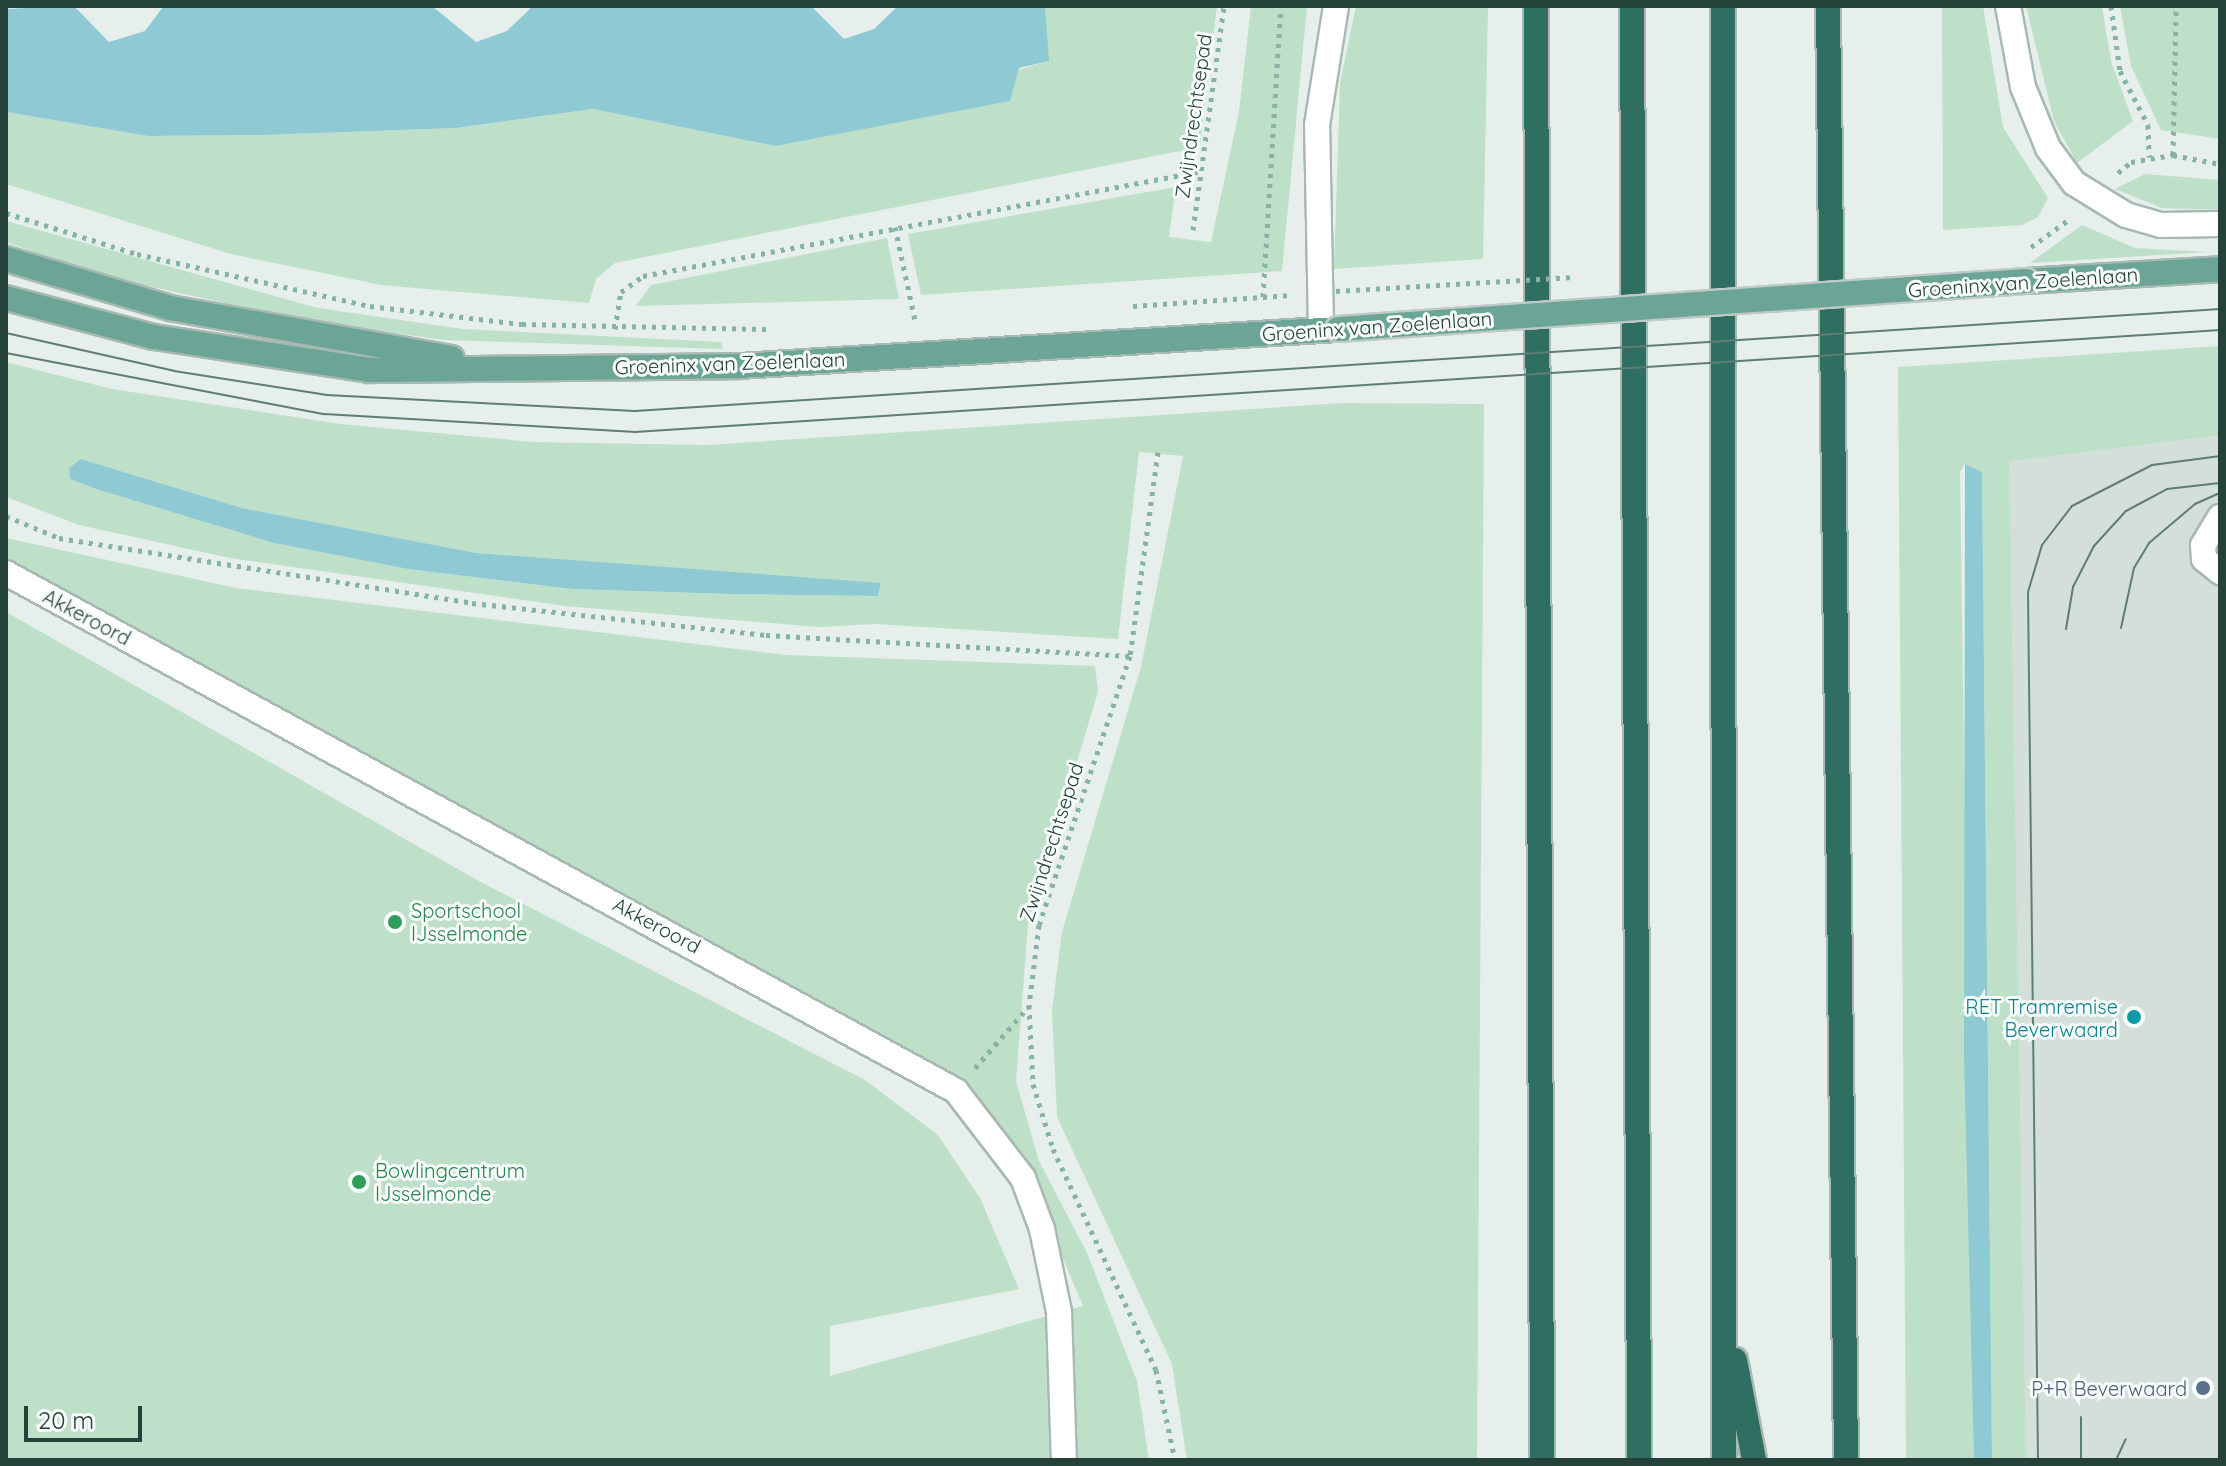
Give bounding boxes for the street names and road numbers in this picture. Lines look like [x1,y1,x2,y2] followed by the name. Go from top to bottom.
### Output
[1170,32,1216,200] street label: Zwijndrechtsepad
[1907,262,2139,302] street label: Groeninx van Zoelenlaan
[1261,306,1493,346] street label: Groeninx van Zoelenlaan
[614,347,846,379] street label: Groeninx van Zoelenlaan
[39,584,135,650] street label: Akkeroord
[1014,759,1088,925] street label: Zwijndrechtsepad
[609,892,705,958] street label: Akkeroord

